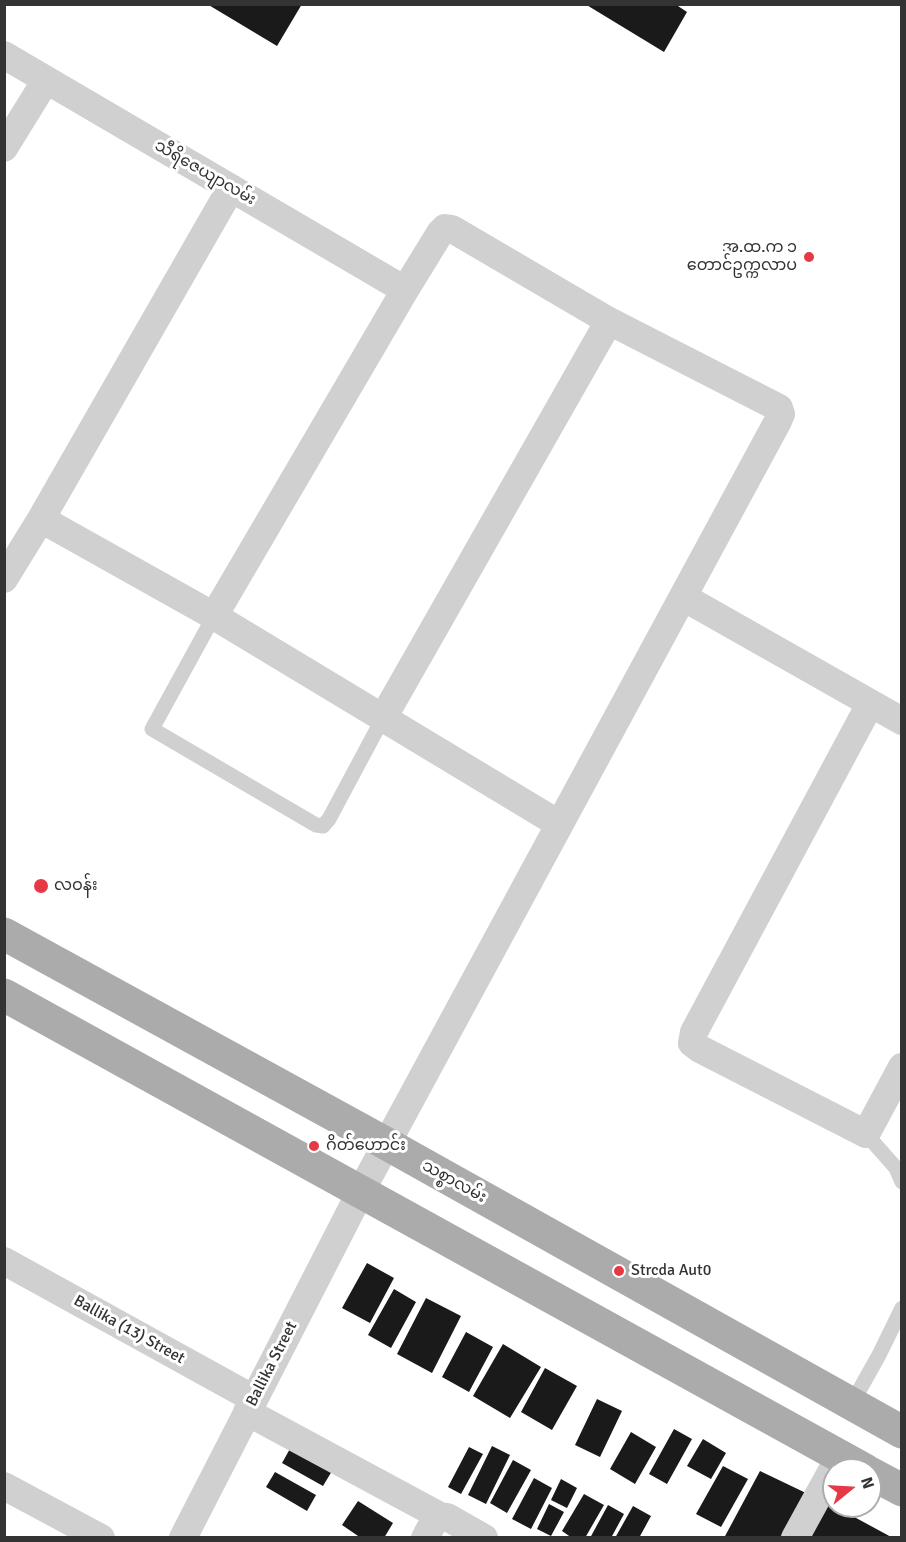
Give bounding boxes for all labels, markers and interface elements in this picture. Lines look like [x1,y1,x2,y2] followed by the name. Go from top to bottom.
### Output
[151,136,259,210] street label: သီရိဇေယျာလမ်း
[687,238,797,276] place label: အ.ထ.က ၁ တောင်ဥက္ကလာပ
[802,250,816,264] marker: အ.ထ.က ၁ တောင်ဥက္ကလာပ
[54,876,97,896] place label: လဝန်း
[32,877,50,895] marker: လဝန်း
[326,1136,406,1156] place label: ဂိတ်ဟောင်း
[307,1139,321,1153] marker: ဂိတ်ဟောင်း
[419,1157,489,1207] street label: သစ္စာလမ်း
[631,1261,711,1281] place label: Strcda Aut0
[612,1264,626,1278] marker: Strcda Aut0
[70,1292,188,1368] street label: Ballika (13) Street
[242,1318,302,1410] street label: Ballika Street
[822,1458,882,1518] north arrow
[856,1475,878,1491] text: N

